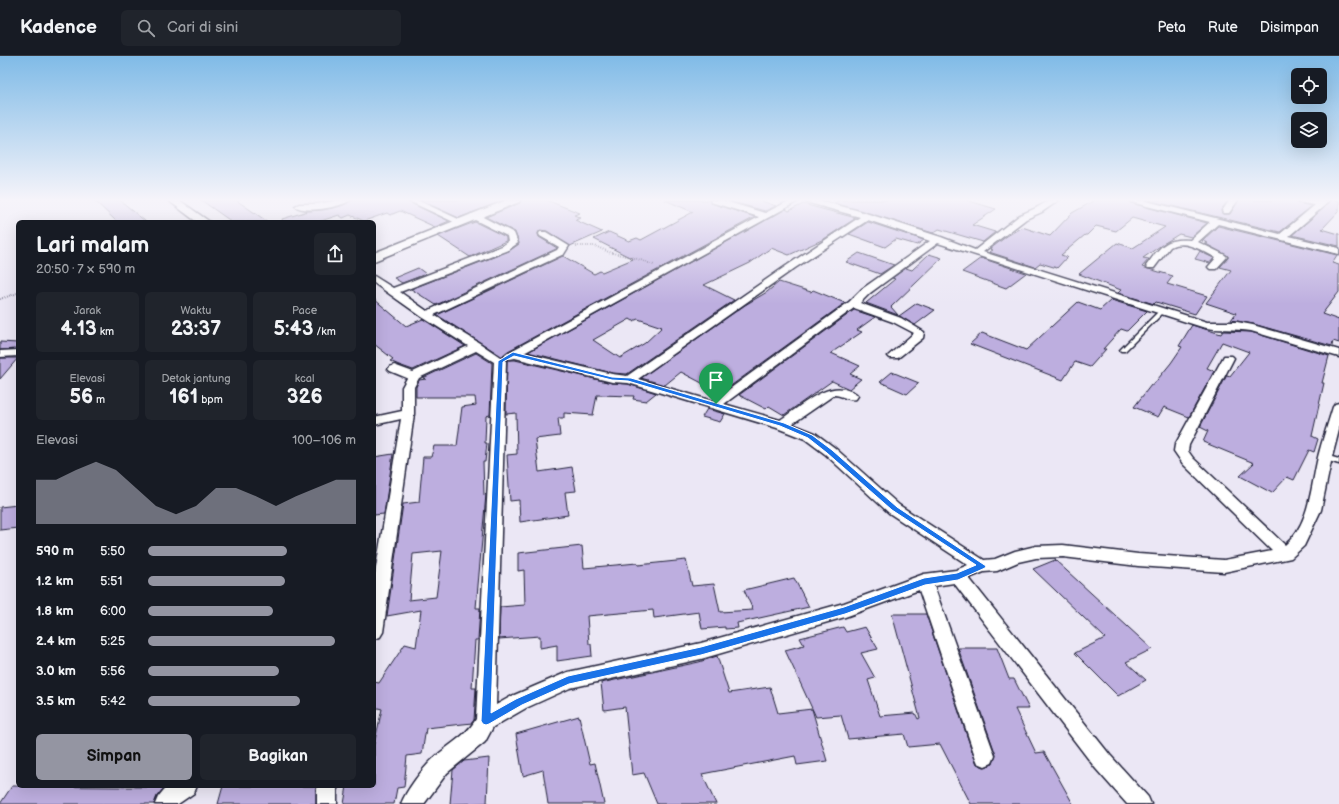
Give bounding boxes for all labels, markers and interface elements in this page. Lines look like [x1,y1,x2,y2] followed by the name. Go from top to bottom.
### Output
[121,10,401,46] search box
[20,16,97,39] text: Kadence
[135,17,157,39] icon: search
[167,18,238,37] text: Cari di sini
[1157,19,1186,36] text: Peta
[1208,19,1238,36] text: Rute
[1260,19,1319,36] text: Disimpan
[1291,68,1327,148] map controls
[1291,68,1327,104] button: locate
[1291,112,1327,148] button: layers
[36,232,149,259] text: Lari malam
[314,233,356,275] button: share
[36,261,135,277] text: 20:50 · 7 × 590 m
[74,304,101,317] text: Jarak
[181,304,211,317] text: Waktu
[292,304,317,317] text: Pace
[60,317,97,341] text: 4.13
[171,317,221,341] text: 23:37
[274,317,313,341] text: 5:43
[97,325,114,338] text: km
[313,325,336,338] text: /km
[699,363,733,404] pin
[705,369,727,391] icon: arrive
[70,372,105,385] text: Elevasi
[161,372,231,385] text: Detak jantung
[295,372,315,385] text: kcal
[69,385,93,409] text: 56
[169,385,198,409] text: 161
[287,385,323,409] text: 326
[93,393,105,406] text: m
[198,393,223,406] text: bpm
[36,432,78,448] text: Elevasi
[292,432,356,448] text: 100–106 m
[36,543,74,559] text: 590 m
[100,543,125,559] text: 5:50
[36,573,74,589] text: 1.2 km
[100,573,123,589] text: 5:51
[36,603,74,619] text: 1.8 km
[100,603,126,619] text: 6:00
[36,633,76,649] text: 2.4 km
[100,633,125,649] text: 5:25
[36,663,76,679] text: 3.0 km
[100,663,125,679] text: 5:56
[36,693,75,709] text: 3.5 km
[100,693,126,709] text: 5:42
[36,734,192,780] button: Simpan
[200,734,356,780] button: Bagikan

